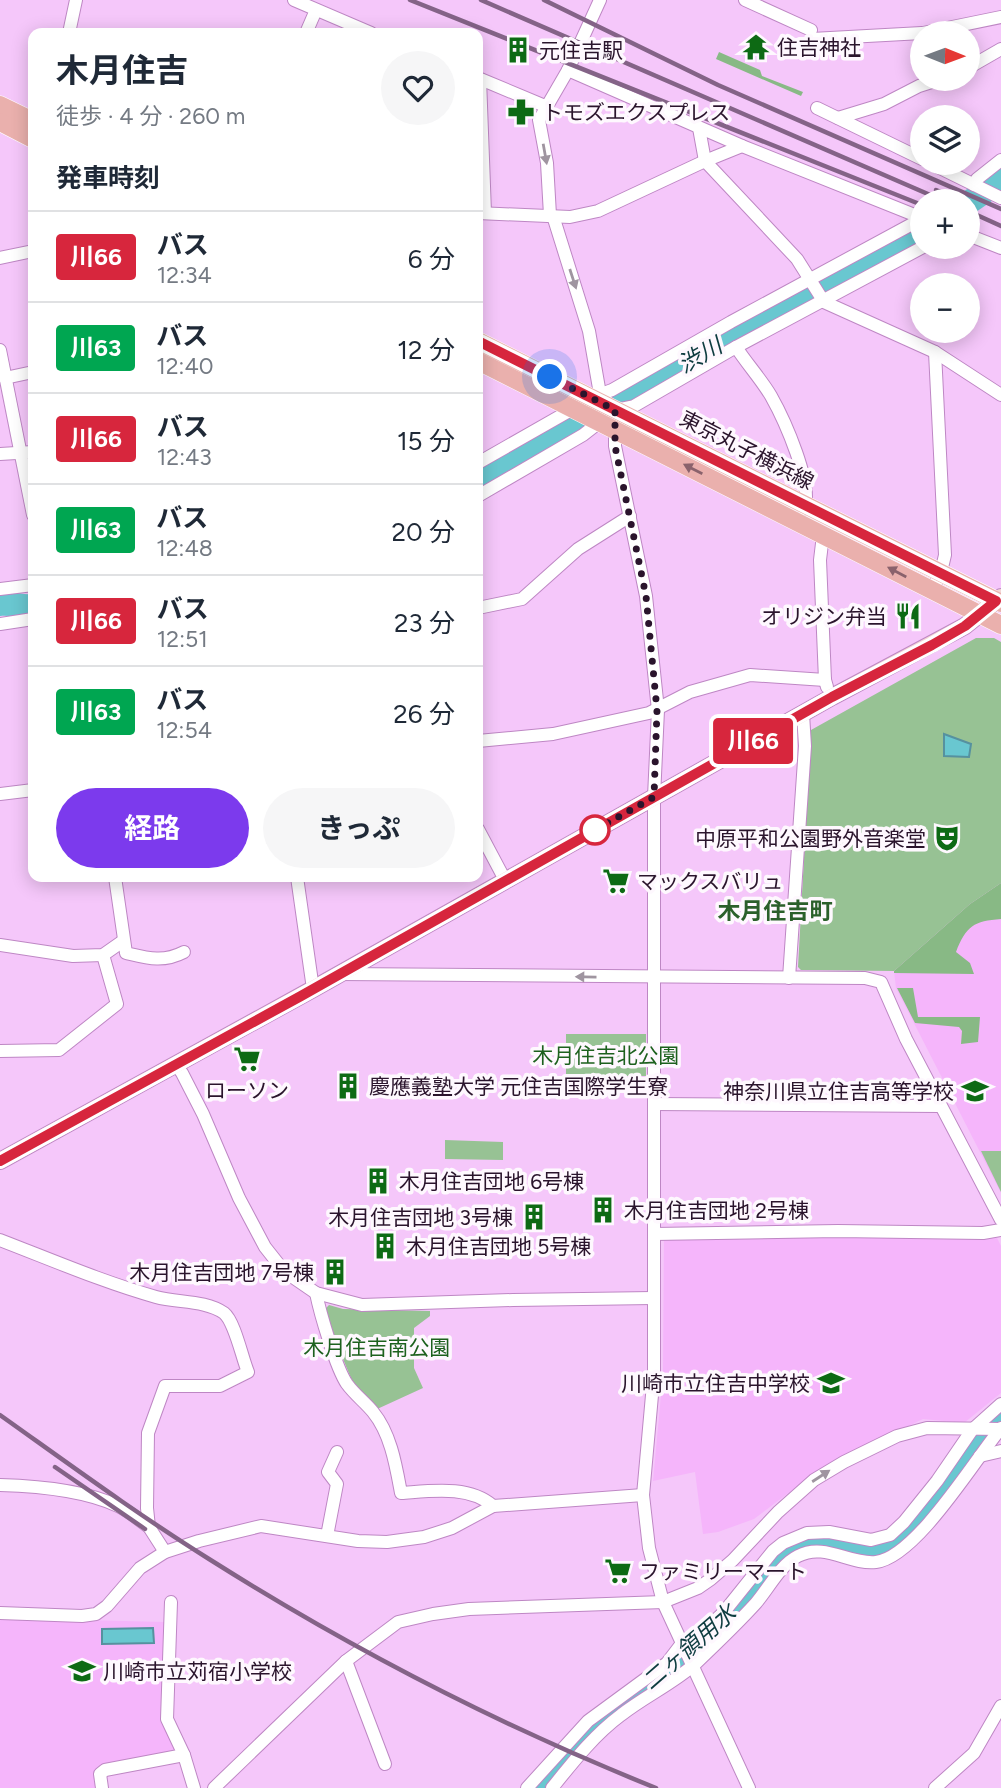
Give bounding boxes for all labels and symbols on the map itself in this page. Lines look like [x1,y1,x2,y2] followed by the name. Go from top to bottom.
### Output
[910,21,980,91] north arrow
[741,32,771,62] temple icon: 住吉神社
[503,35,533,65] building icon: 元住吉駅
[777,35,861,60] place label: 住吉神社
[539,38,623,63] place label: 元住吉駅
[506,97,536,127] pharmacy icon: トモズエクスプレス
[542,100,730,125] place label: トモズエクスプレス
[540,143,551,165] one-way arrow
[568,269,578,290] one-way arrow
[673,330,730,379] water label: 渋川
[532,359,567,394] your location
[676,405,818,495] street label: 東京丸子横浜線
[683,464,703,475] one-way arrow
[886,566,906,578] one-way arrow
[893,601,923,631] restaurant icon: オリジン弁当
[761,604,887,629] place label: オリジン弁当
[713,718,793,764] line badge: 川66
[580,815,610,845] unlabelled marker
[932,823,962,853] theatre icon: 中原平和公園野外音楽堂
[695,826,926,851] place label: 中原平和公園野外音楽堂
[601,866,631,896] supermarket icon: マックスバリュ
[637,869,783,894] place label: マックスバリュ
[718,897,833,925] district label: 木月住吉町
[575,971,597,983] one-way arrow
[533,1043,680,1068] park label: 木月住吉北公園
[232,1044,262,1074] supermarket icon: ローソン
[333,1071,363,1101] building icon: 慶應義塾大学 元住吉国際学生寮
[369,1074,668,1099] place label: 慶應義塾大学 元住吉国際学生寮
[960,1076,990,1106] school or university icon: 神奈川県立住吉高等学校
[205,1078,289,1103] place label: ローソン
[723,1079,954,1104] place label: 神奈川県立住吉高等学校
[363,1166,393,1196] building icon: 木月住吉団地 6号棟
[399,1169,584,1194] place label: 木月住吉団地 6号棟
[588,1195,618,1225] building icon: 木月住吉団地 2号棟
[624,1198,809,1223] place label: 木月住吉団地 2号棟
[519,1202,549,1232] building icon: 木月住吉団地 3号棟
[328,1205,513,1230] place label: 木月住吉団地 3号棟
[370,1231,400,1261] building icon: 木月住吉団地 5号棟
[406,1234,591,1259] place label: 木月住吉団地 5号棟
[320,1257,350,1287] building icon: 木月住吉団地 7号棟
[130,1260,314,1285] place label: 木月住吉団地 7号棟
[304,1335,451,1360] park label: 木月住吉南公園
[816,1368,846,1398] school or university icon: 川崎市立住吉中学校
[621,1371,810,1396] place label: 川崎市立住吉中学校
[811,1470,830,1483] one-way arrow
[603,1556,633,1586] supermarket icon: ファミリーマート
[639,1559,807,1584] place label: ファミリーマート
[636,1597,744,1695] water label: 二ヶ領用水
[67,1656,97,1686] school or university icon: 川崎市立苅宿小学校
[103,1659,292,1684] place label: 川崎市立苅宿小学校

